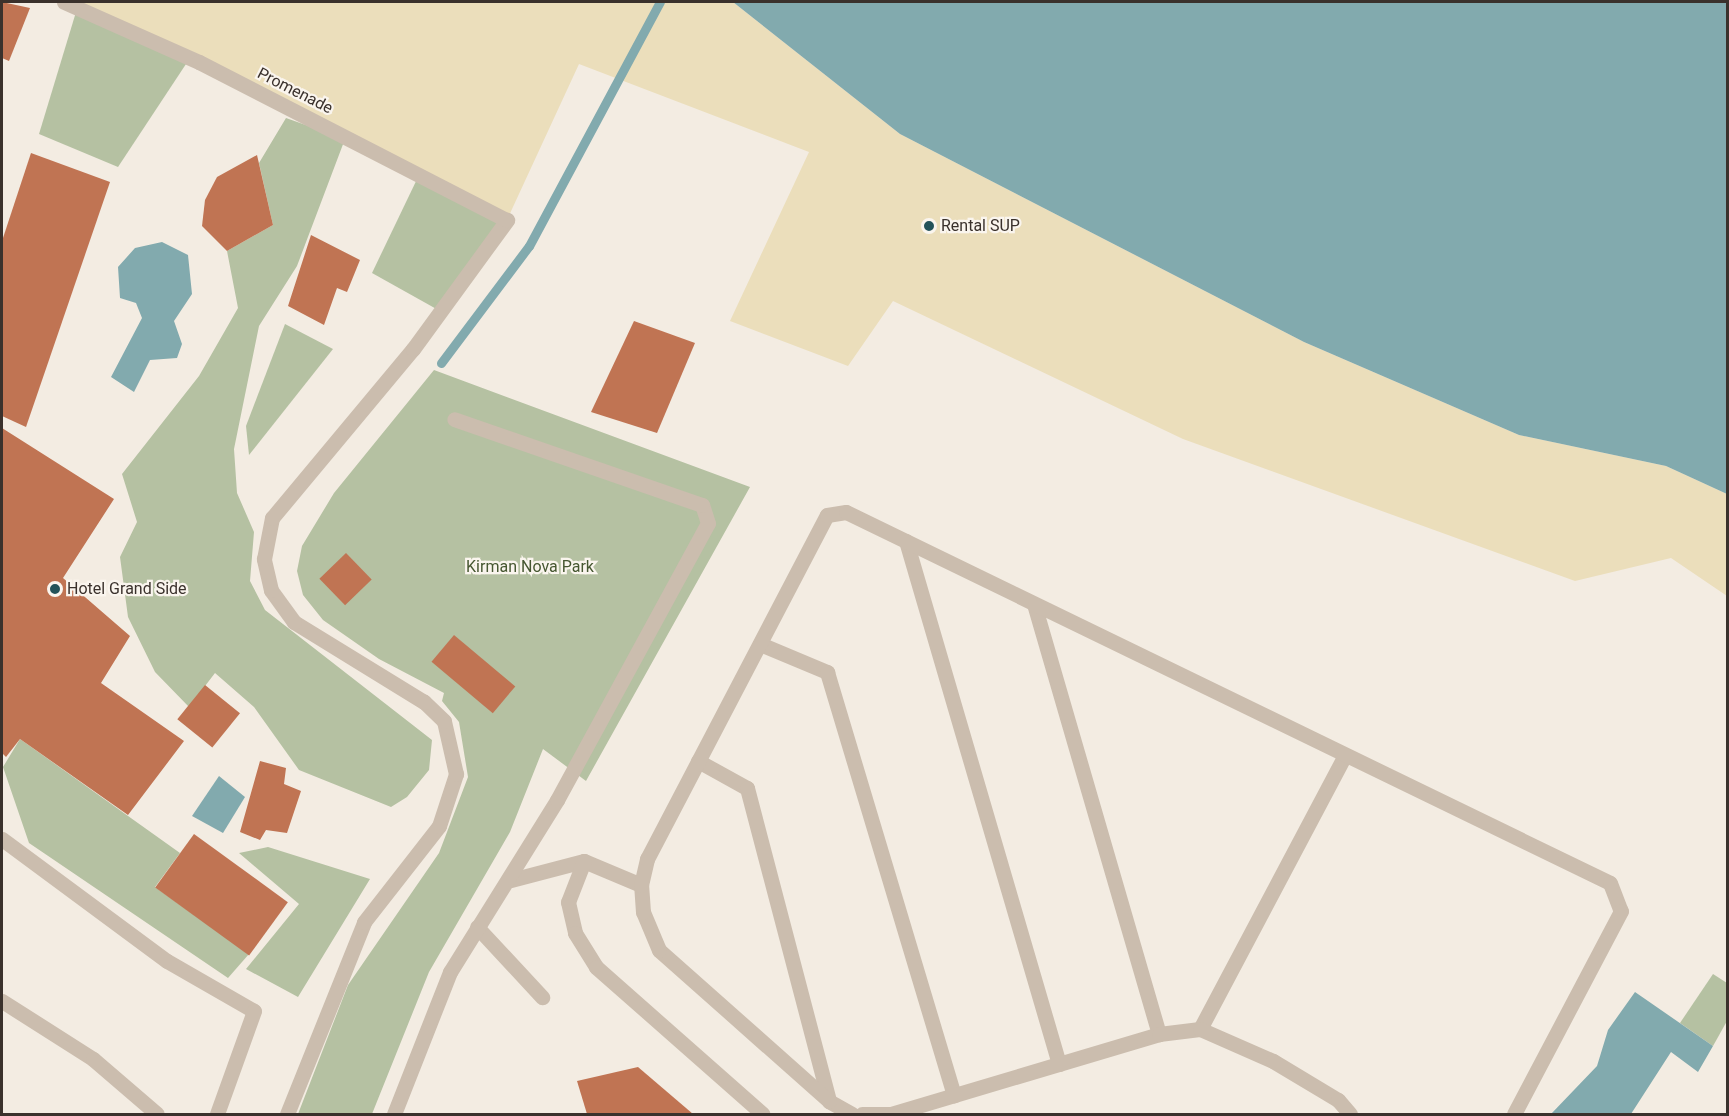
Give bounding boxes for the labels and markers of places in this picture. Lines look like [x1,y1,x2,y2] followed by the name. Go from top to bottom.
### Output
[941,216,1020,236] place label: Rental SUP
[922,219,936,233] marker: Rental SUP
[67,579,187,599] place label: Hotel Grand Side
[48,582,62,596] marker: Hotel Grand Side

